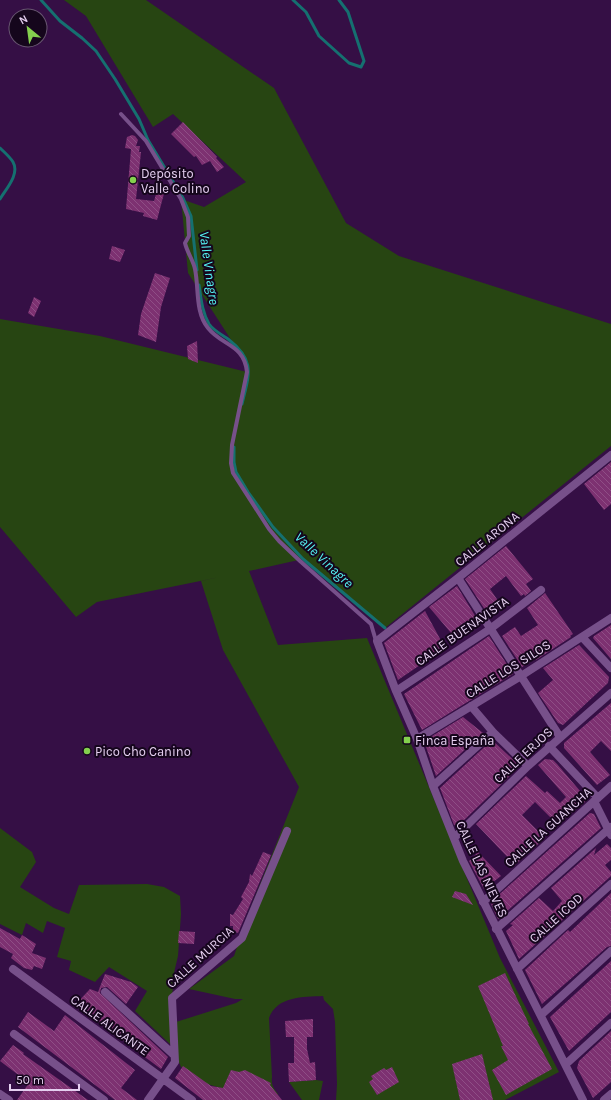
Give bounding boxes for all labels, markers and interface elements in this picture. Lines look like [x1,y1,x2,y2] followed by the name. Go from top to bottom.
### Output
[8,8,48,48] north arrow
[17,12,30,27] text: N
[141,166,210,196] place label: Depósito Valle Colino
[128,175,138,185] marker: Depósito Valle Colino
[195,230,223,306] water label: Valle Vinagre
[452,508,523,569] street label: CALLE ARONA
[291,528,357,592] water label: Valle Vinagre
[413,593,512,669] street label: CALLE BUENAVISTA
[463,637,553,701] street label: CALLE LOS SILOS
[491,724,555,786] street label: CALLE ERJOS
[415,733,494,748] place label: Finca España
[402,735,412,745] marker: Finca España
[95,744,191,759] place label: Pico Cho Canino
[82,746,92,756] marker: Pico Cho Canino
[501,784,595,870] street label: CALLE LA GUANCHA
[453,818,511,920] street label: CALLE LAS NIEVES
[526,890,586,946] street label: CALLE ICOD
[164,923,237,991] street label: CALLE MURCIA
[68,992,152,1058] street label: CALLE ALICANTE
[10,1066,79,1092] scale bar
[16,1073,44,1087] text: 50 m

